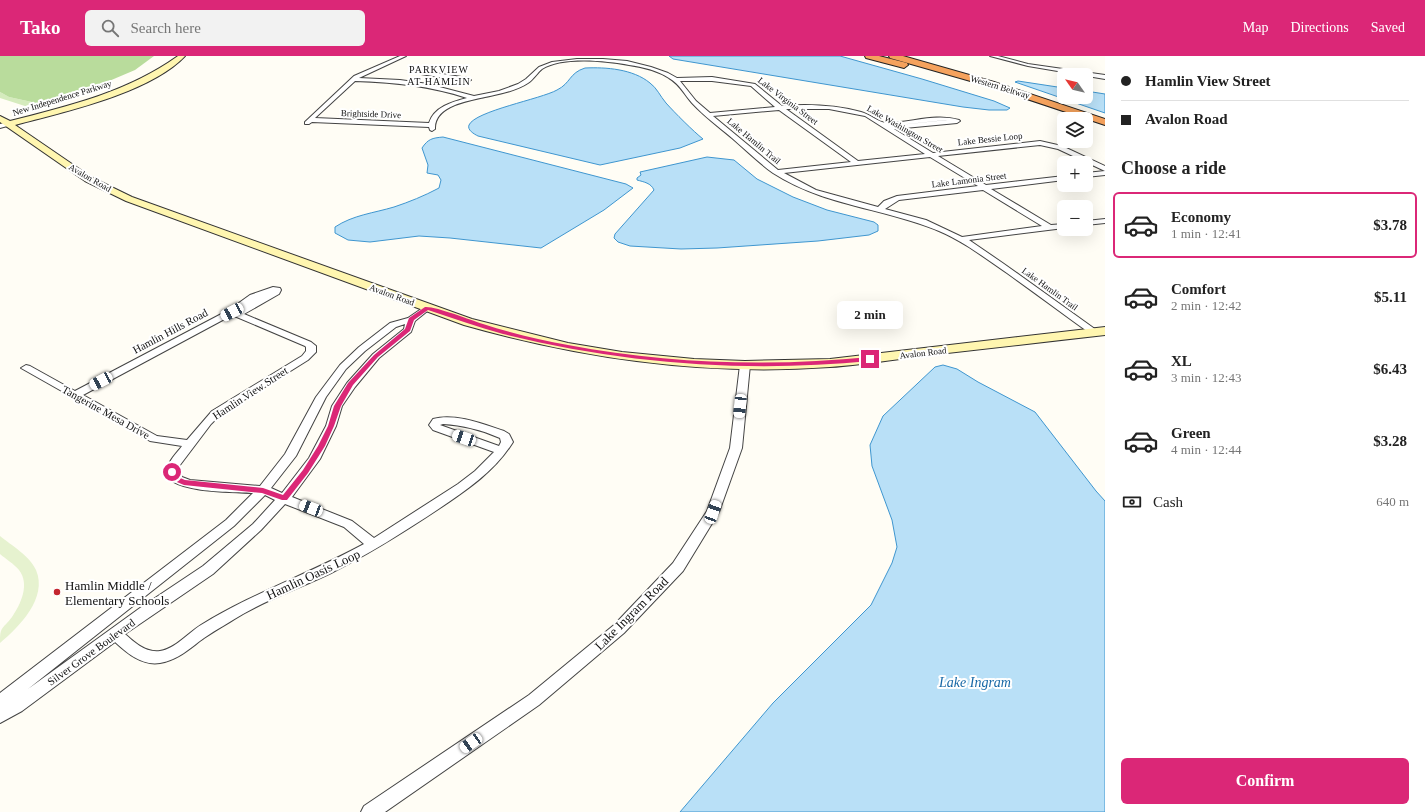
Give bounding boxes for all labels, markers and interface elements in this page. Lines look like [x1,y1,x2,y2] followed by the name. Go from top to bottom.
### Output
[85,10,365,46] search box
[20,17,61,38] text: Tako
[99,17,121,39] icon: search
[131,20,201,36] text: Search here
[1243,20,1268,35] text: Map
[1290,20,1349,35] text: Directions
[1371,20,1405,35] text: Saved
[407,64,471,87] district label: PARKVIEW AT HAMLIN
[1057,68,1093,104] north arrow
[1057,68,1093,236] map controls
[969,73,1031,101] street label: Western Beltway
[1145,73,1271,89] text: Hamlin View Street
[756,75,820,127] street label: Lake Virginia Street
[11,78,113,118] street label: New Independence Parkway
[865,103,945,155] street label: Lake Washington Street
[341,108,401,120] street label: Brightside Drive
[1145,111,1228,127] text: Avalon Road
[1057,112,1093,148] button: layers
[725,116,783,167] street label: Lake Hamlin Trail
[957,131,1023,147] street label: Lake Bessie Loop
[1057,156,1093,192] button: +
[1121,158,1226,178] text: Choose a ride
[67,162,113,194] street label: Avalon Road
[931,170,1008,190] street label: Lake Lamonia Street
[1057,200,1093,236] button: −
[1123,207,1159,243] icon: car
[1171,209,1231,225] text: Economy
[1373,217,1407,233] text: $3.78
[1171,226,1241,241] text: 1 min · 12:41
[1020,265,1080,313] street label: Lake Hamlin Trail
[1123,279,1159,315] icon: car
[1171,281,1226,297] text: Comfort
[368,282,416,308] street label: Avalon Road
[1374,289,1407,305] text: $5.11
[1171,298,1241,313] text: 2 min · 12:42
[219,301,245,323] car
[837,301,903,329] callout: 2 min
[130,306,210,356] street label: Hamlin Hills Road
[854,307,886,322] text: 2 min
[899,345,947,361] street label: Avalon Road
[861,350,879,368] route end
[1123,351,1159,387] icon: car
[1171,353,1192,369] text: XL
[1373,361,1407,377] text: $6.43
[210,364,290,422] street label: Hamlin View Street
[88,370,114,392] car
[1171,370,1241,385] text: 3 min · 12:43
[60,383,152,441] street label: Tangerine Mesa Drive
[733,393,747,419] car
[1123,423,1159,459] icon: car
[1171,425,1211,441] text: Green
[451,428,477,448] car
[1373,433,1407,449] text: $3.28
[1171,442,1241,457] text: 4 min · 12:44
[163,463,181,481] route start
[1121,491,1143,513] icon: cash
[1153,494,1183,510] text: Cash
[1376,494,1409,509] text: 640 m
[298,498,324,518] car
[703,499,723,525] car
[264,546,363,603] street label: Hamlin Oasis Loop
[592,573,671,653] street label: Lake Ingram Road
[65,578,169,608] place label: Hamlin Middle / Elementary Schools
[52,587,62,597] marker: Hamlin Middle / Elementary Schools
[45,616,137,688] street label: Silver Grove Boulevard
[938,675,1011,690] water label: Lake Ingram
[458,731,484,755] car
[1121,758,1409,804] button: Confirm

